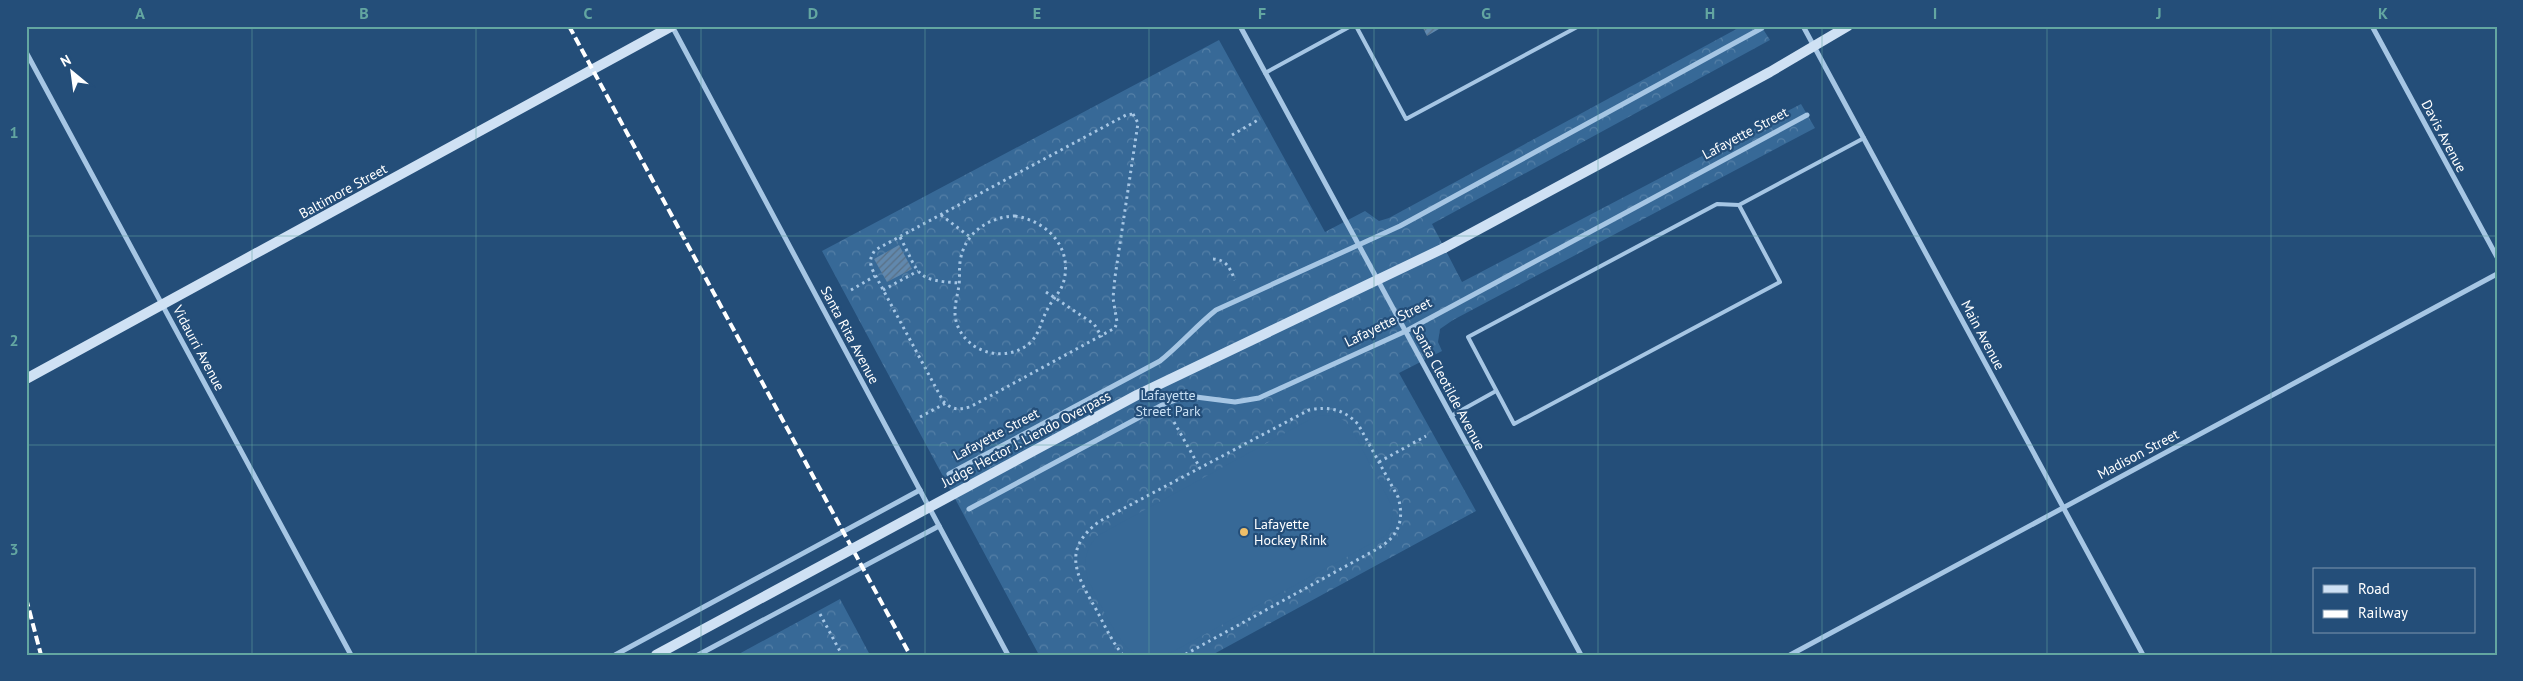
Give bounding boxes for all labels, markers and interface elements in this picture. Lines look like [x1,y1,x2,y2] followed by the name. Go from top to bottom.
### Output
[135,3,145,23] text: A
[359,3,369,23] text: B
[584,3,593,23] text: C
[808,3,818,23] text: D
[1033,3,1041,23] text: E
[1258,3,1266,23] text: F
[1481,3,1491,23] text: G
[1705,3,1715,23] text: H
[1933,3,1937,23] text: I
[2155,3,2162,23] text: J
[2378,3,2388,23] text: K
[48,48,98,98] north arrow
[57,51,74,71] text: N
[2417,97,2471,175] street label: Davis Avenue
[1699,103,1791,163] street label: Lafayette Street
[9,122,19,142] text: 1
[296,159,390,223] street label: Baltimore Street
[817,283,883,387] street label: Santa Rita Avenue
[1341,293,1435,351] street label: Lafayette Street
[1957,297,2009,373] street label: Main Avenue
[169,301,229,394] street label: Vidaurri Avenue
[1409,323,1489,453] street label: Santa Cleotilde Avenue
[9,330,19,350] text: 2
[1135,386,1201,420] park label: Lafayette Street Park
[937,387,1114,492] street label: Judge Hector J. Liendo Overpass
[950,404,1042,464] street label: Lafayette Street
[2094,425,2182,483] street label: Madison Street
[1254,515,1327,549] place label: Lafayette Hockey Rink
[1238,526,1250,538] marker: Lafayette Hockey Rink
[9,539,19,559] text: 3
[2313,568,2476,634] legend
[2358,579,2390,598] text: Road
[2358,603,2408,622] text: Railway

